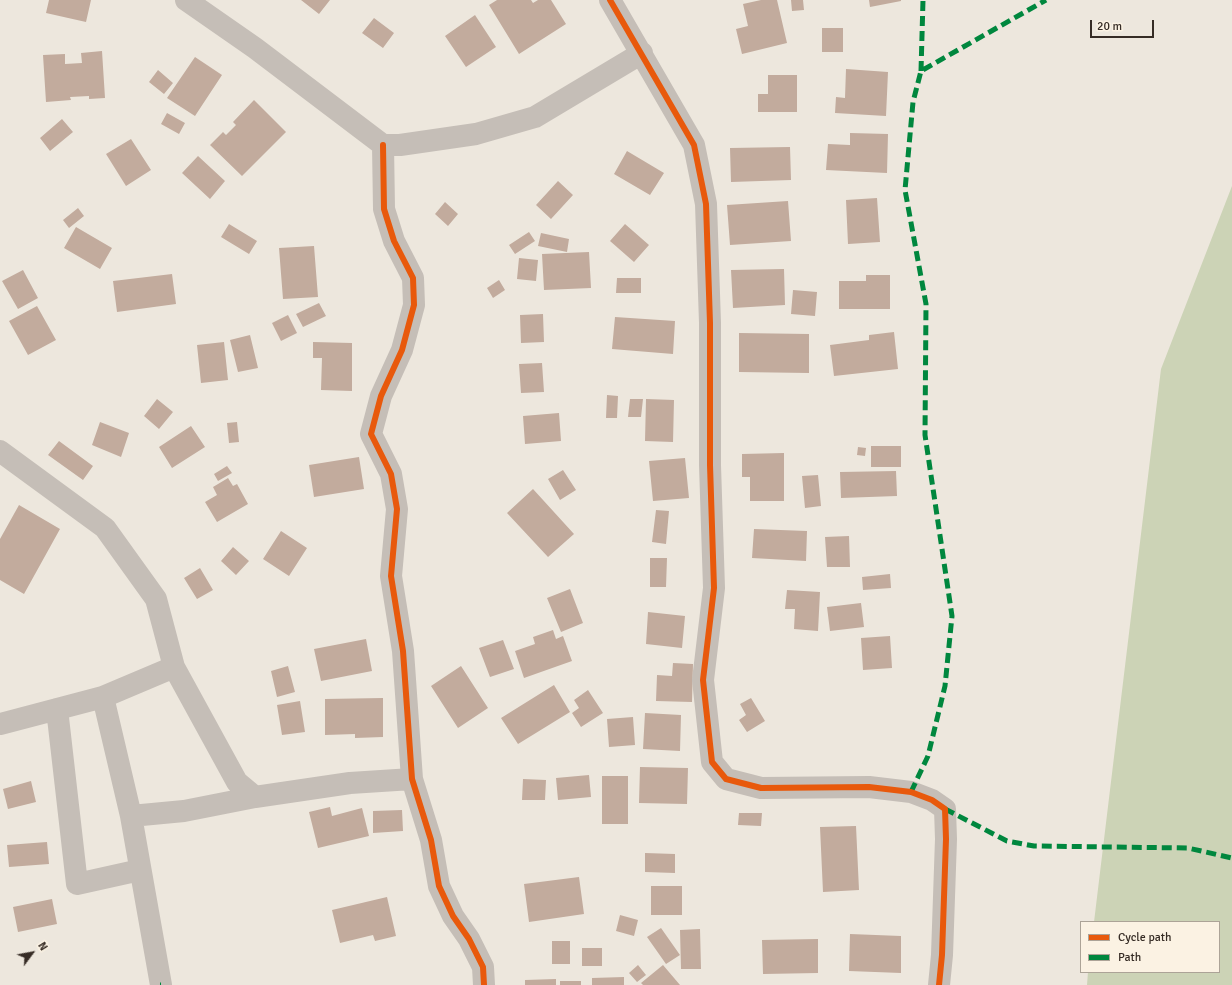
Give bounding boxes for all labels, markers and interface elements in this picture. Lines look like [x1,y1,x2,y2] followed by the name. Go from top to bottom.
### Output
[1092,12,1156,38] scale bar
[1097,19,1122,34] text: 20 m
[1080,921,1220,973] legend
[1118,930,1171,945] text: Cycle path
[12,933,52,973] north arrow
[35,940,50,953] text: N
[1118,950,1141,965] text: Path

